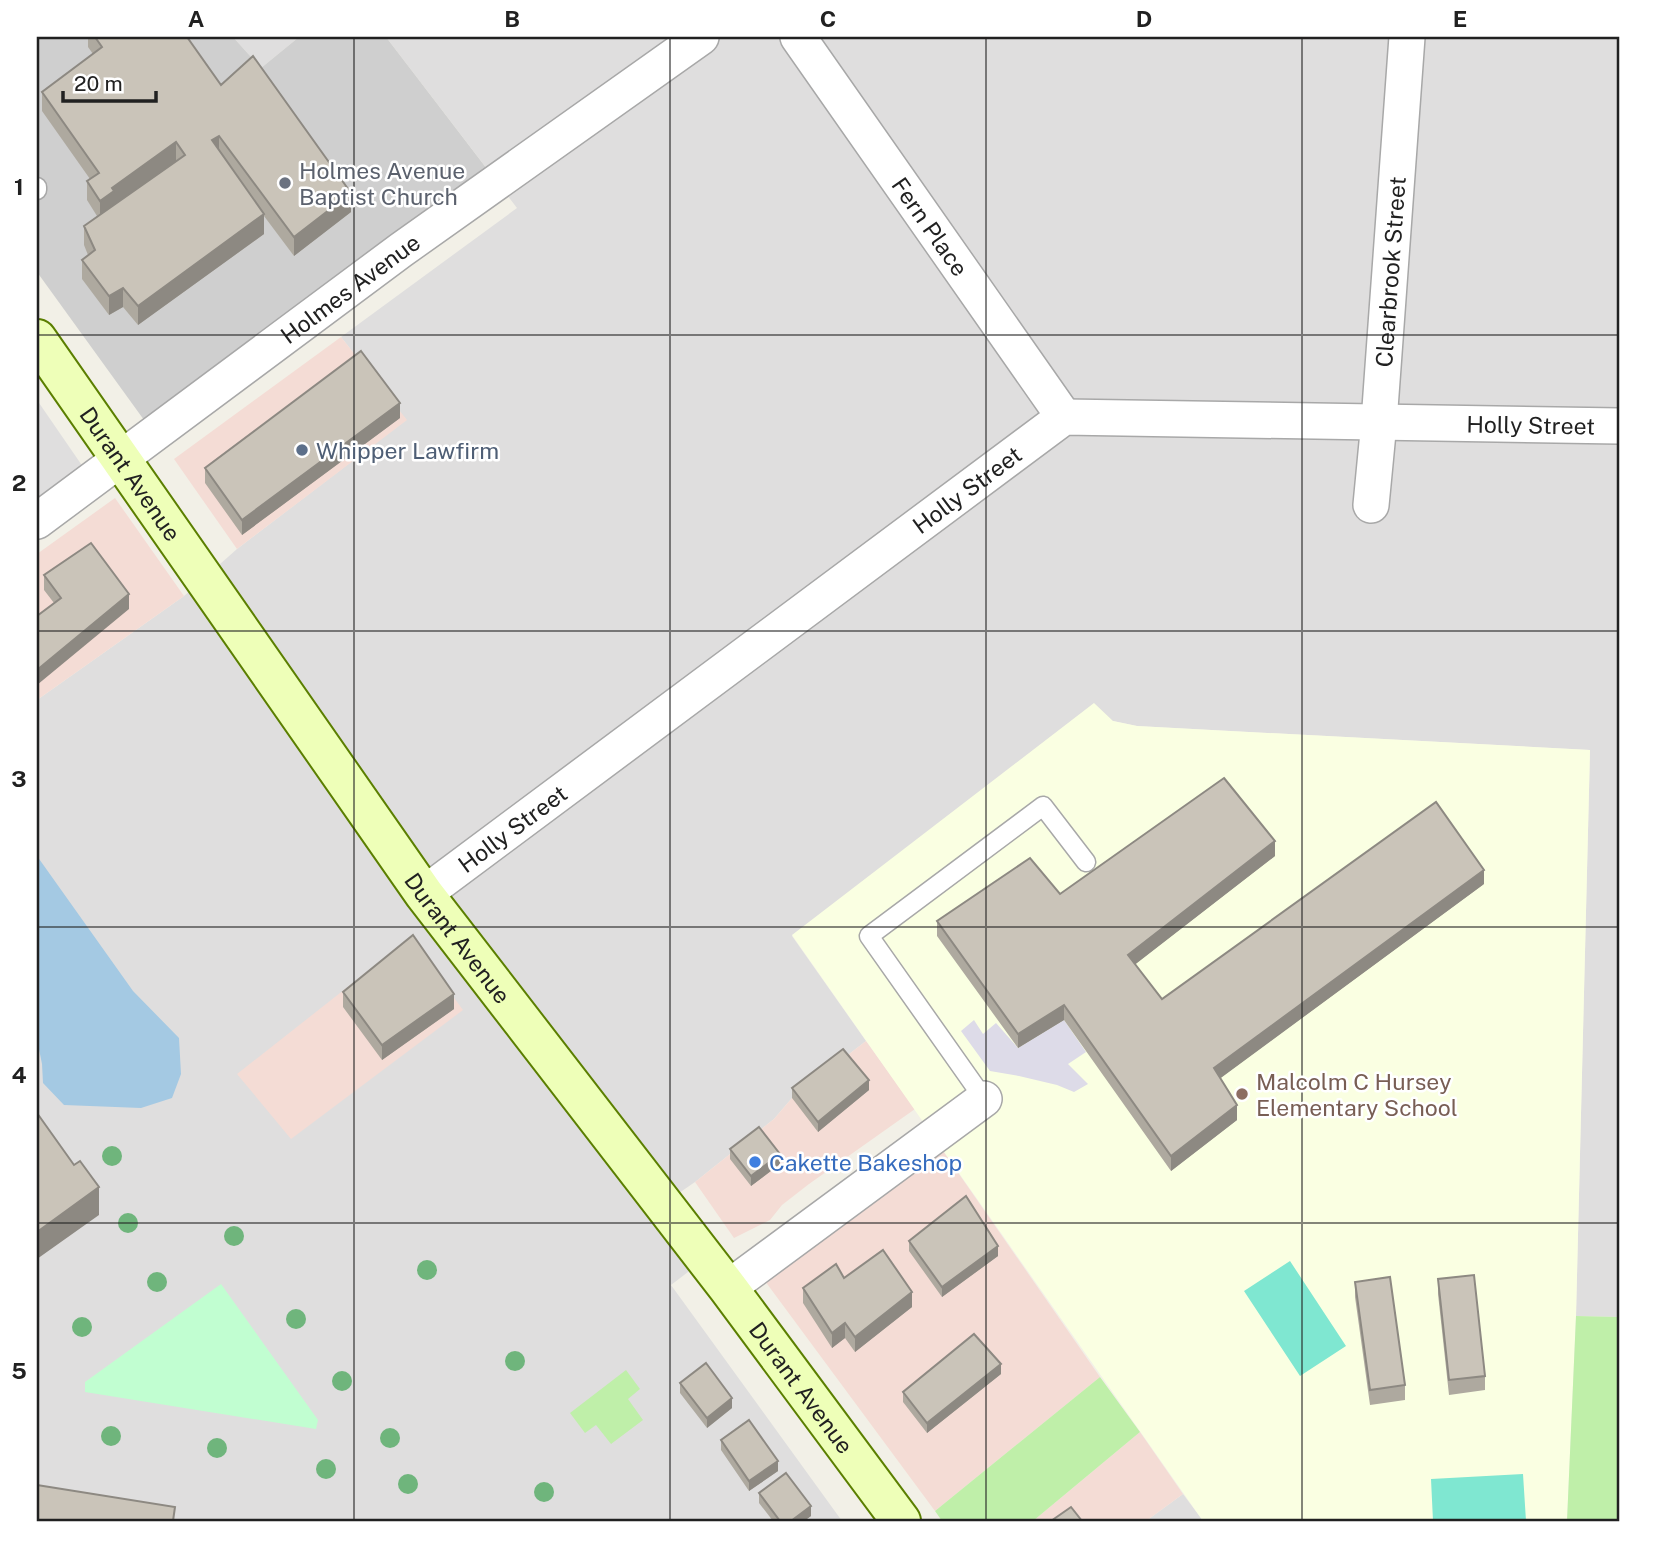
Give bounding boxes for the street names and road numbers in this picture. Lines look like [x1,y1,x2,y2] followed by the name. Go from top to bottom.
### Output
[887,172,974,281] street label: Fern Place
[1370,175,1410,368] street label: Clearbrook Street
[275,228,425,349] street label: Holmes Avenue
[75,401,187,546] street label: Durant Avenue
[1466,410,1595,439] street label: Holly Street
[907,440,1026,539] street label: Holly Street
[453,779,572,878] street label: Holly Street
[400,867,517,1008] street label: Durant Avenue
[744,1316,859,1458] street label: Durant Avenue

